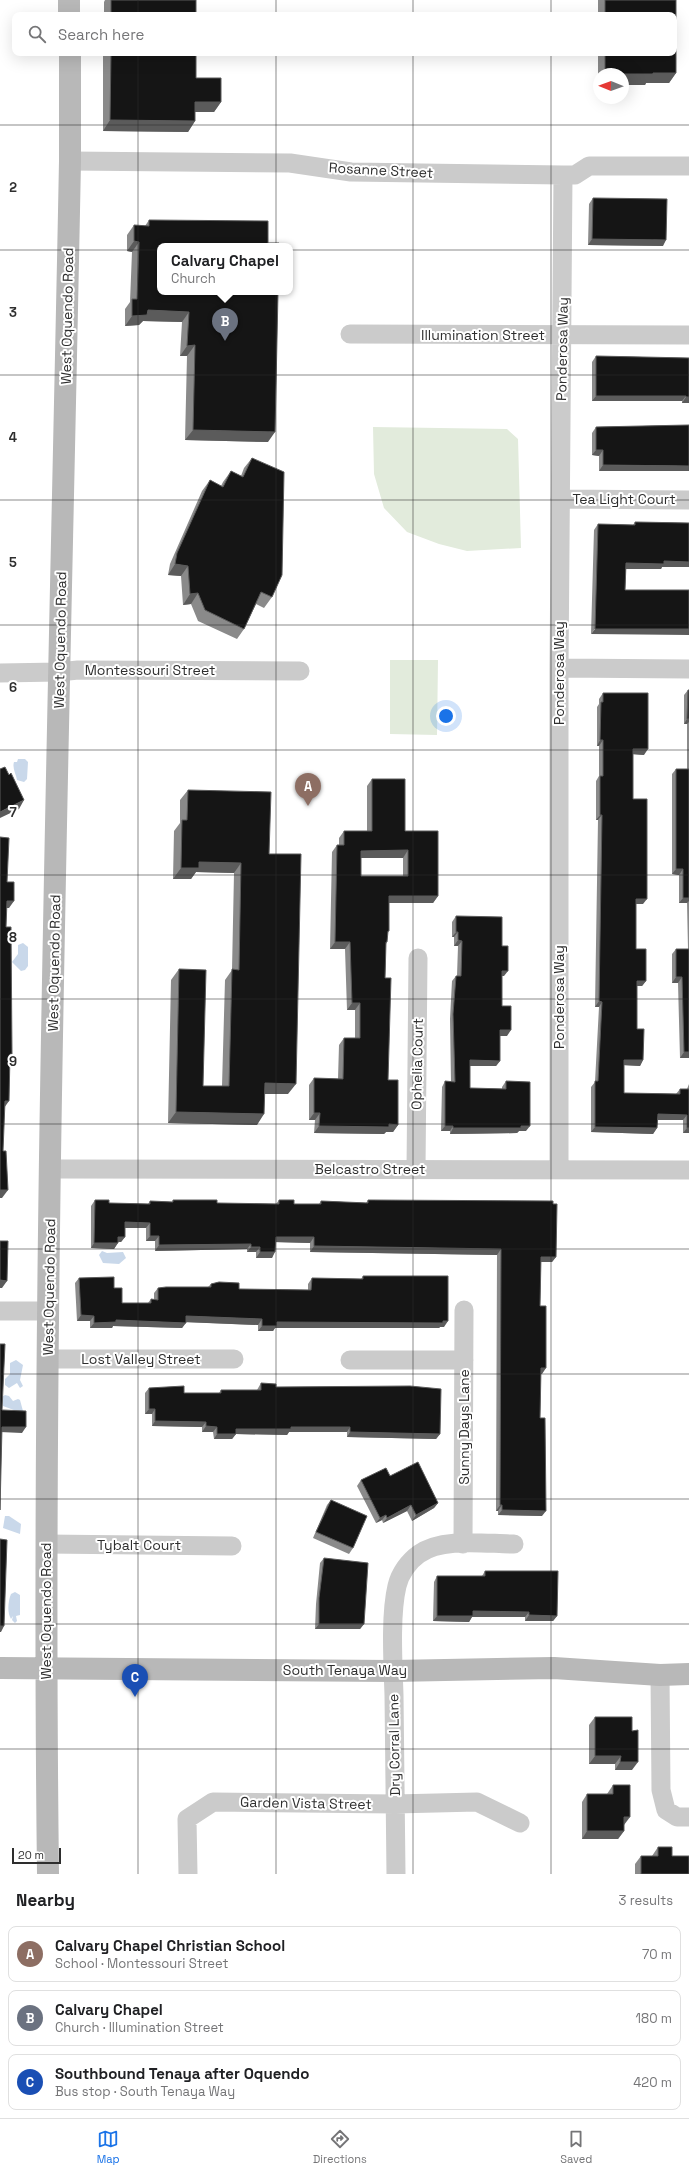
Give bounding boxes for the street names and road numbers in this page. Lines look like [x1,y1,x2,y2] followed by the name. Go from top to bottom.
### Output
[328,158,434,182] street label: Rosanne Street
[57,247,77,385] street label: West Oquendo Road
[552,297,572,401] street label: Ponderosa Way
[421,326,545,344] street label: Illumination Street
[572,490,676,508] street label: Tea Light Court
[50,571,70,709] street label: West Oquendo Road
[550,621,568,725] street label: Ponderosa Way
[85,661,215,679] street label: Montessouri Street
[44,894,64,1032] street label: West Oquendo Road
[550,945,568,1049] street label: Ponderosa Way
[407,1018,427,1110] street label: Ophelia Court
[314,1160,426,1178] street label: Belcastro Street
[39,1218,59,1356] street label: West Oquendo Road
[81,1350,201,1368] street label: Lost Valley Street
[455,1369,473,1485] street label: Sunny Days Lane
[97,1536,181,1554] street label: Tybalt Court
[37,1542,55,1680] street label: West Oquendo Road
[283,1661,407,1679] street label: South Tenaya Way
[384,1694,404,1796] street label: Dry Corral Lane
[240,1793,372,1813] street label: Garden Vista Street

